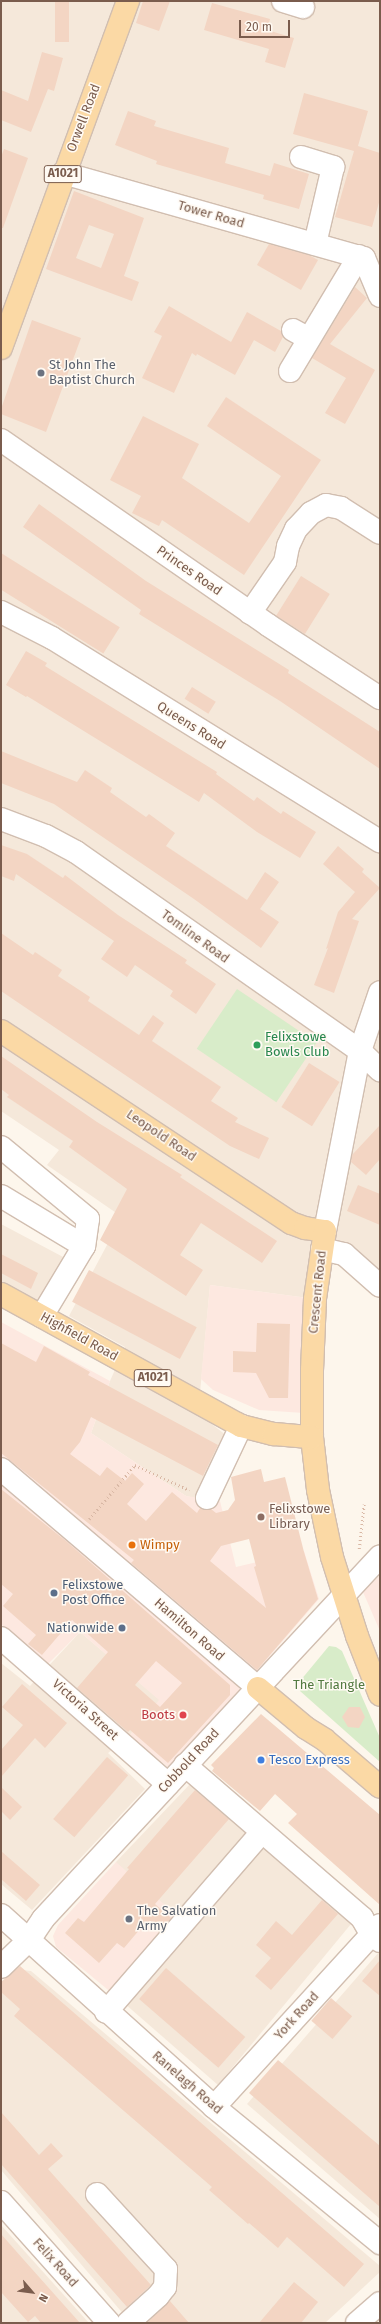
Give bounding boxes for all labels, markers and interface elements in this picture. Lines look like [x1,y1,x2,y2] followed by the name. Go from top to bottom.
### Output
[241,12,292,38] scale bar
[246,20,272,34] text: 20 m
[64,82,104,154] street label: Orwell Road
[43,164,83,184] road number: A1021
[176,198,246,232] street label: Tower Road
[49,358,135,389] place label: St John The Baptist Church
[36,368,46,378] marker: St John The Baptist Church
[153,543,225,599] street label: Princes Road
[154,699,228,753] street label: Queens Road
[158,907,232,967] street label: Tomline Road
[265,1030,329,1061] place label: Felixstowe Bowls Club
[252,1040,262,1050] marker: Felixstowe Bowls Club
[123,1107,199,1165] street label: Leopold Road
[306,1250,330,1334] street label: Crescent Road
[37,1309,121,1365] street label: Highfield Road
[133,1368,173,1388] road number: A1021
[269,1502,330,1533] place label: Felixstowe Library
[256,1512,266,1522] marker: Felixstowe Library
[140,1537,180,1553] place label: Wimpy
[127,1540,137,1550] marker: Wimpy
[62,1578,125,1609] place label: Felixstowe Post Office
[49,1588,59,1598] marker: Felixstowe Post Office
[151,1595,227,1665] street label: Hamilton Road
[47,1620,114,1636] place label: Nationwide
[117,1623,127,1633] marker: Nationwide
[49,1676,121,1744] street label: Victoria Street
[293,1677,365,1693] park label: The Triangle
[141,1707,175,1723] place label: Boots
[178,1710,188,1720] marker: Boots
[155,1725,223,1797] street label: Cobbold Road
[269,1752,350,1768] place label: Tesco Express
[256,1755,266,1765] marker: Tesco Express
[137,1904,216,1935] place label: The Salvation Army
[124,1914,134,1924] marker: The Salvation Army
[271,1989,323,2043] street label: York Road
[149,2048,225,2118] street label: Ranelagh Road
[29,2235,81,2291] street label: Felix Road
[12,2272,52,2312] north arrow
[36,2292,50,2304] text: N

